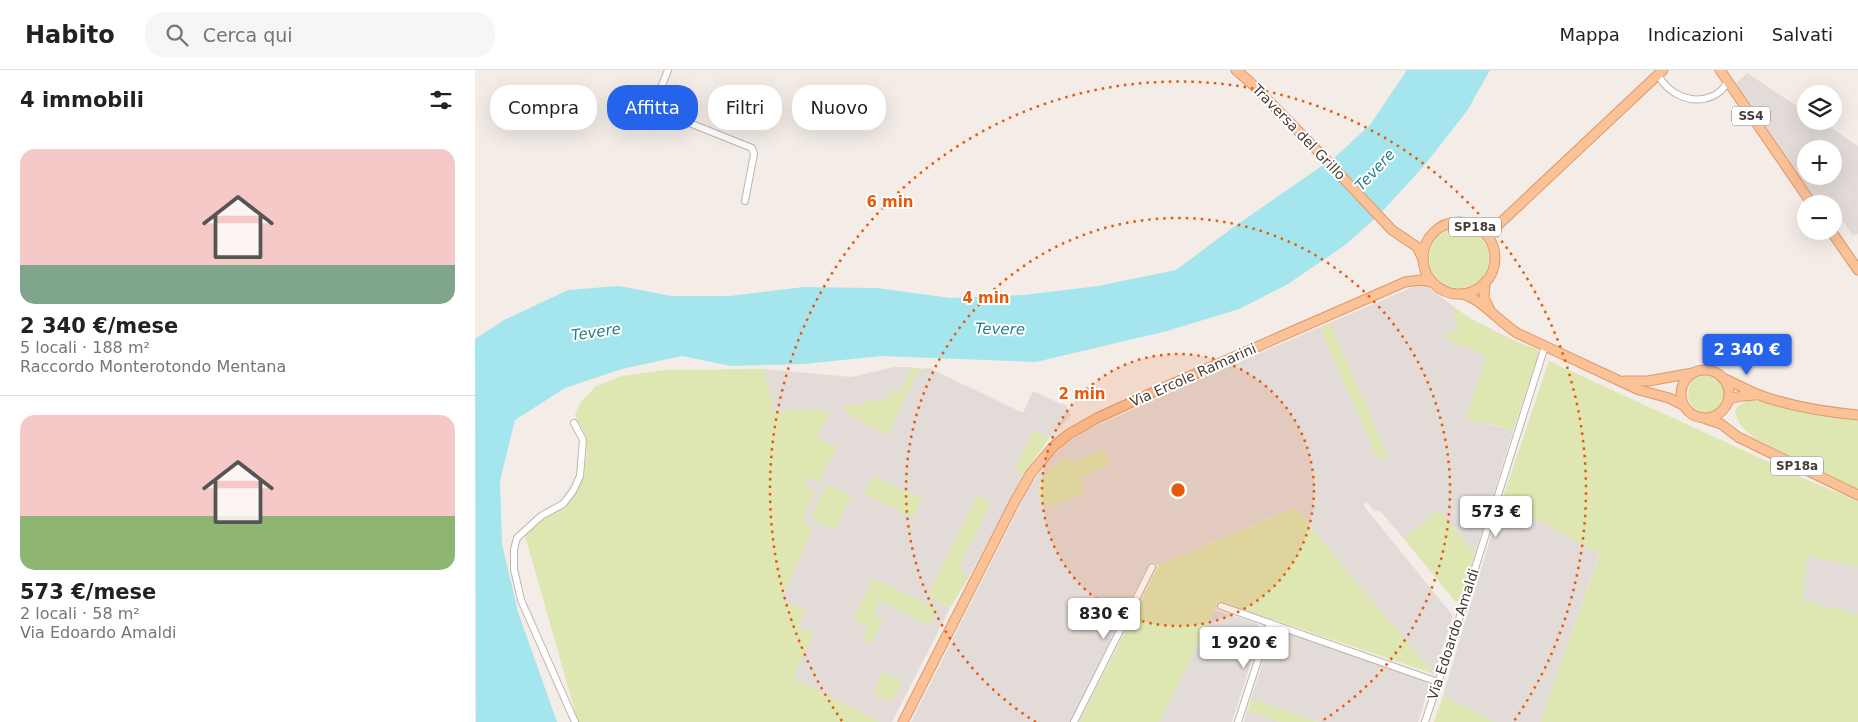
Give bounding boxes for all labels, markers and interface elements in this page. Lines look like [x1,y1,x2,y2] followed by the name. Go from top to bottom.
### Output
[145,12,495,57] search box
[25,21,115,49] text: Habito
[163,21,191,49] icon: search
[203,24,293,46] text: Cerca qui
[1559,24,1620,45] text: Mappa
[1648,24,1744,45] text: Indicazioni
[1772,24,1833,45] text: Salvati
[1249,80,1349,183] street label: Traversa del Grillo
[490,85,597,130] chip: Compra
[607,85,698,130] chip: Affitta
[708,85,782,130] chip: Filtri
[792,85,886,130] chip: Nuovo
[1797,85,1842,240] map controls
[1797,85,1842,130] button: layers
[427,86,455,114] icon: filters
[20,88,144,112] text: 4 immobili
[1732,106,1770,126] road number: SS4
[1797,140,1842,185] button: +
[1351,146,1399,194] water label: Tevere
[193,182,283,272] icon: home
[866,193,914,211] text: 6 min
[1797,195,1842,240] button: −
[1449,218,1501,236] road number: SP18a
[962,289,1010,307] text: 4 min
[20,314,178,338] text: 2 340 €/mese
[570,320,622,344] water label: Tevere
[975,320,1025,338] water label: Tevere
[1701,334,1793,376] pin: 2 340 €
[20,338,150,357] text: 5 locali · 188 m²
[1127,340,1259,410] street label: Via Ercole Ramarini
[1714,340,1780,359] text: 2 340 €
[20,357,286,376] text: Raccordo Monterotondo Mentana
[1058,385,1106,403] text: 2 min
[193,447,283,537] icon: home
[1771,456,1823,476] road number: SP18a
[1169,481,1187,499] centre of rings
[1461,496,1531,538] pin: 573 €
[1471,502,1521,521] text: 573 €
[1424,566,1482,702] street label: Via Edoardo Amaldi
[20,580,156,604] text: 573 €/mese
[1069,598,1139,640] pin: 830 €
[20,604,140,623] text: 2 locali · 58 m²
[1079,604,1129,623] text: 830 €
[20,623,177,642] text: Via Edoardo Amaldi
[1198,626,1290,669] pin: 1 920 €
[1211,633,1277,652] text: 1 920 €

